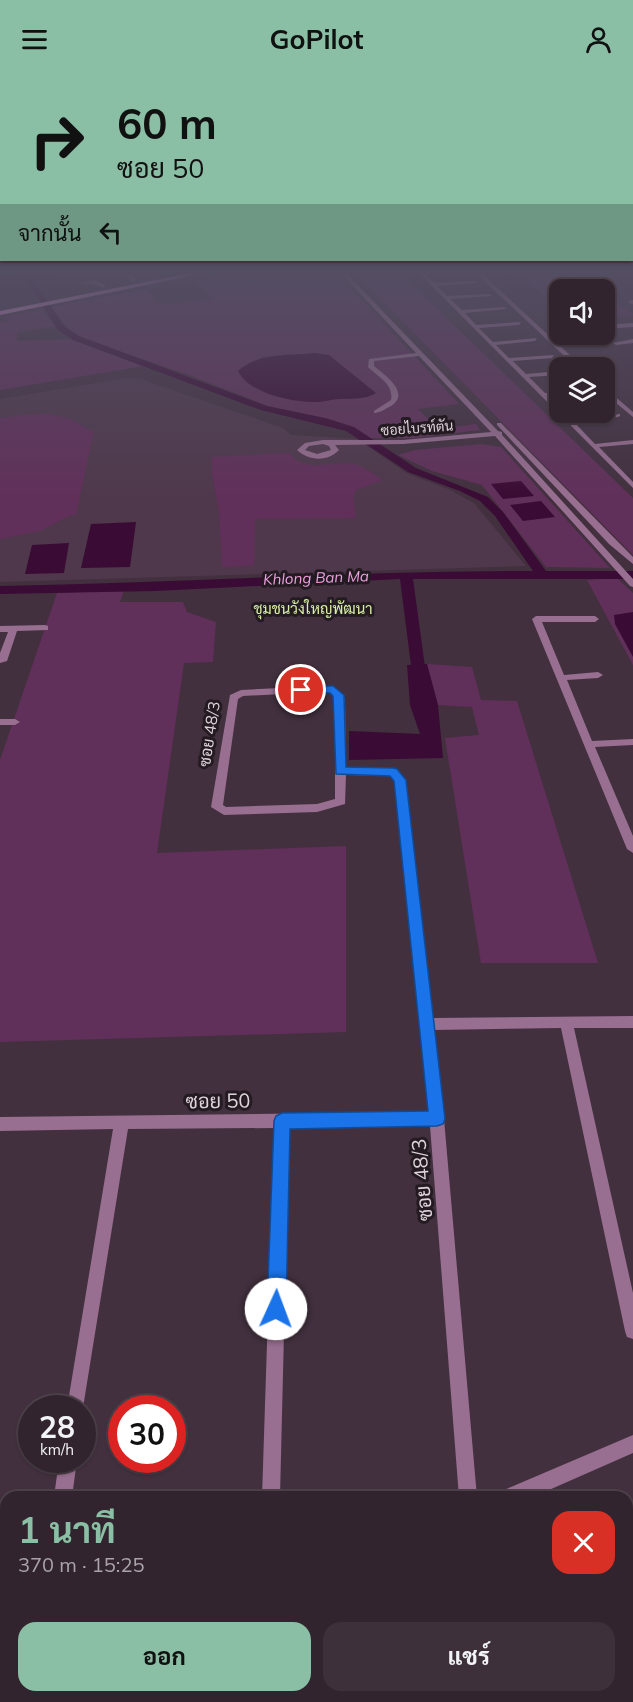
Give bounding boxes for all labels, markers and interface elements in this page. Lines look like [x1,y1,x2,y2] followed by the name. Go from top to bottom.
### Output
[269,22,364,56] text: GoPilot
[18,23,51,56] icon: menu
[582,23,615,56] icon: person
[117,97,217,150] text: 60 m
[18,102,96,180] icon: right
[117,151,204,185] text: ซอย 50
[94,216,127,249] icon: left
[18,219,82,247] text: จากนั้น
[549,279,615,423] map controls
[549,279,615,345] button: sound
[549,357,615,423] button: layers
[380,416,454,440] street label: ซอยไบรท์ตัน
[263,566,369,589] water label: Khlong Ban Ma
[253,599,373,620] district label: ชุมชนวังใหญ่พัฒนา
[275,664,326,715] pin
[284,673,317,706] icon: arrive
[194,700,224,768] street label: ซอย 48/3
[185,1087,251,1114] street label: ซอย 50
[405,1138,438,1222] street label: ซอย 48/3
[244,1277,308,1341] position arrow
[108,1395,186,1473] speed limit sign: 30
[39,1408,75,1446] text: 28
[40,1440,74,1459] text: km/h
[18,1507,116,1552] text: 1 นาที
[552,1511,615,1574] button: close
[18,1552,144,1577] text: 370 m · 15:25
[18,1622,311,1691] button: ออก
[323,1622,615,1691] button: แชร์

